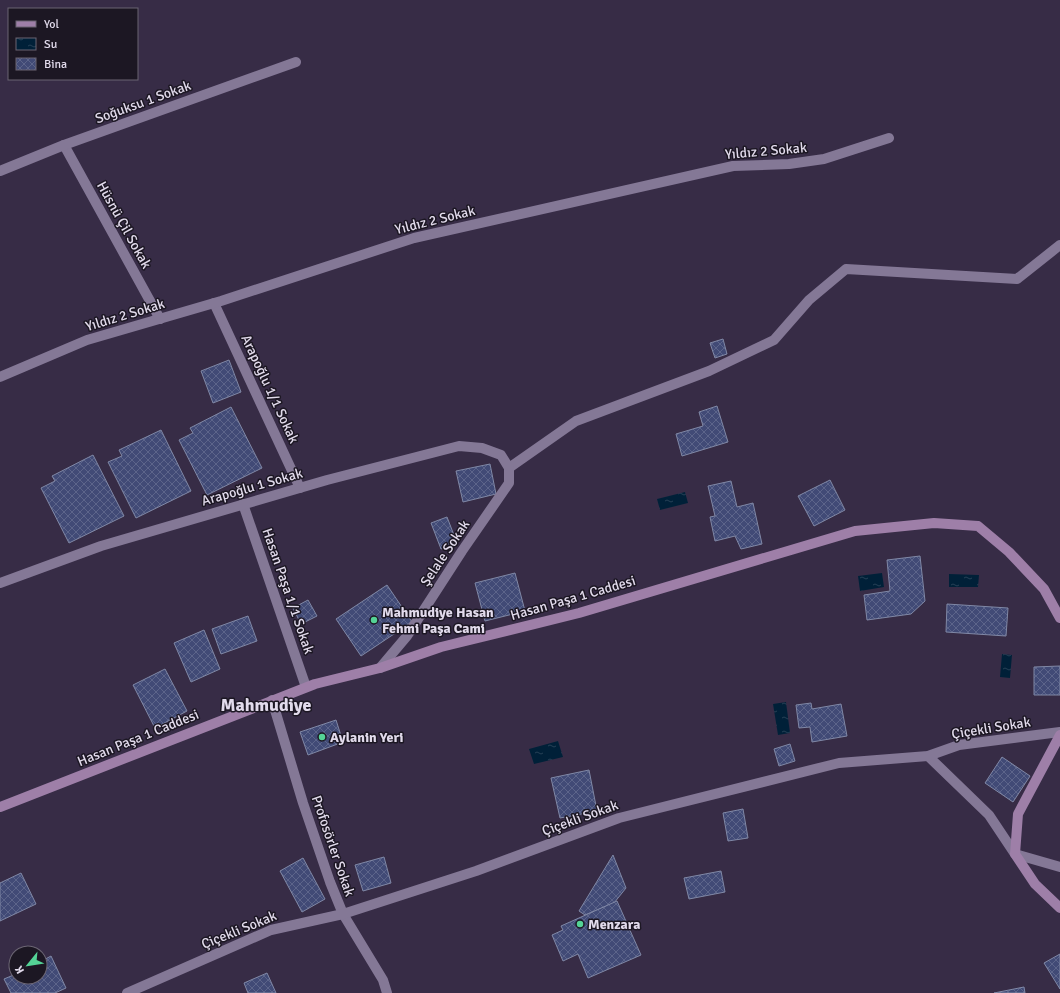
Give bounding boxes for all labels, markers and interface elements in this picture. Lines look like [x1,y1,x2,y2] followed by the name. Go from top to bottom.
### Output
[8,8,138,80] legend
[44,17,60,32] text: Yol
[44,37,57,52] text: Su
[44,57,67,72] text: Bina
[93,77,193,127] street label: Soğuksu 1 Sokak
[724,139,808,163] street label: Yıldız 2 Sokak
[93,178,155,272] street label: Hüsnü Çil Sokak
[393,202,477,238] street label: Yıldız 2 Sokak
[83,295,167,335] street label: Yıldız 2 Sokak
[237,332,303,446] street label: Arapoğlu 1/1 Sokak
[200,464,304,510] street label: Arapoğlu 1 Sokak
[417,517,473,589] street label: Şelale Sokak
[259,526,317,656] street label: Hasan Paşa 1/1 Sokak
[508,572,638,624] street label: Hasan Paşa 1 Caddesi
[382,604,494,637] place label: Mahmudiye Hasan Fehmi Paşa Cami
[369,615,379,625] marker: Mahmudiye Hasan Fehmi Paşa Cami
[220,694,312,716] district label: Mahmudiye
[75,706,201,770] street label: Hasan Paşa 1 Caddesi
[950,713,1032,743] street label: Çiçekli Sokak
[330,729,403,746] place label: Aylanin Yeri
[317,732,327,742] marker: Aylanin Yeri
[308,793,358,899] street label: Profosörler Sokak
[540,796,620,840] street label: Çiçekli Sokak
[199,907,279,953] street label: Çiçekli Sokak
[588,916,640,933] place label: Menzara
[575,919,585,929] marker: Menzara
[8,945,48,985] north arrow
[12,963,27,976] text: K

